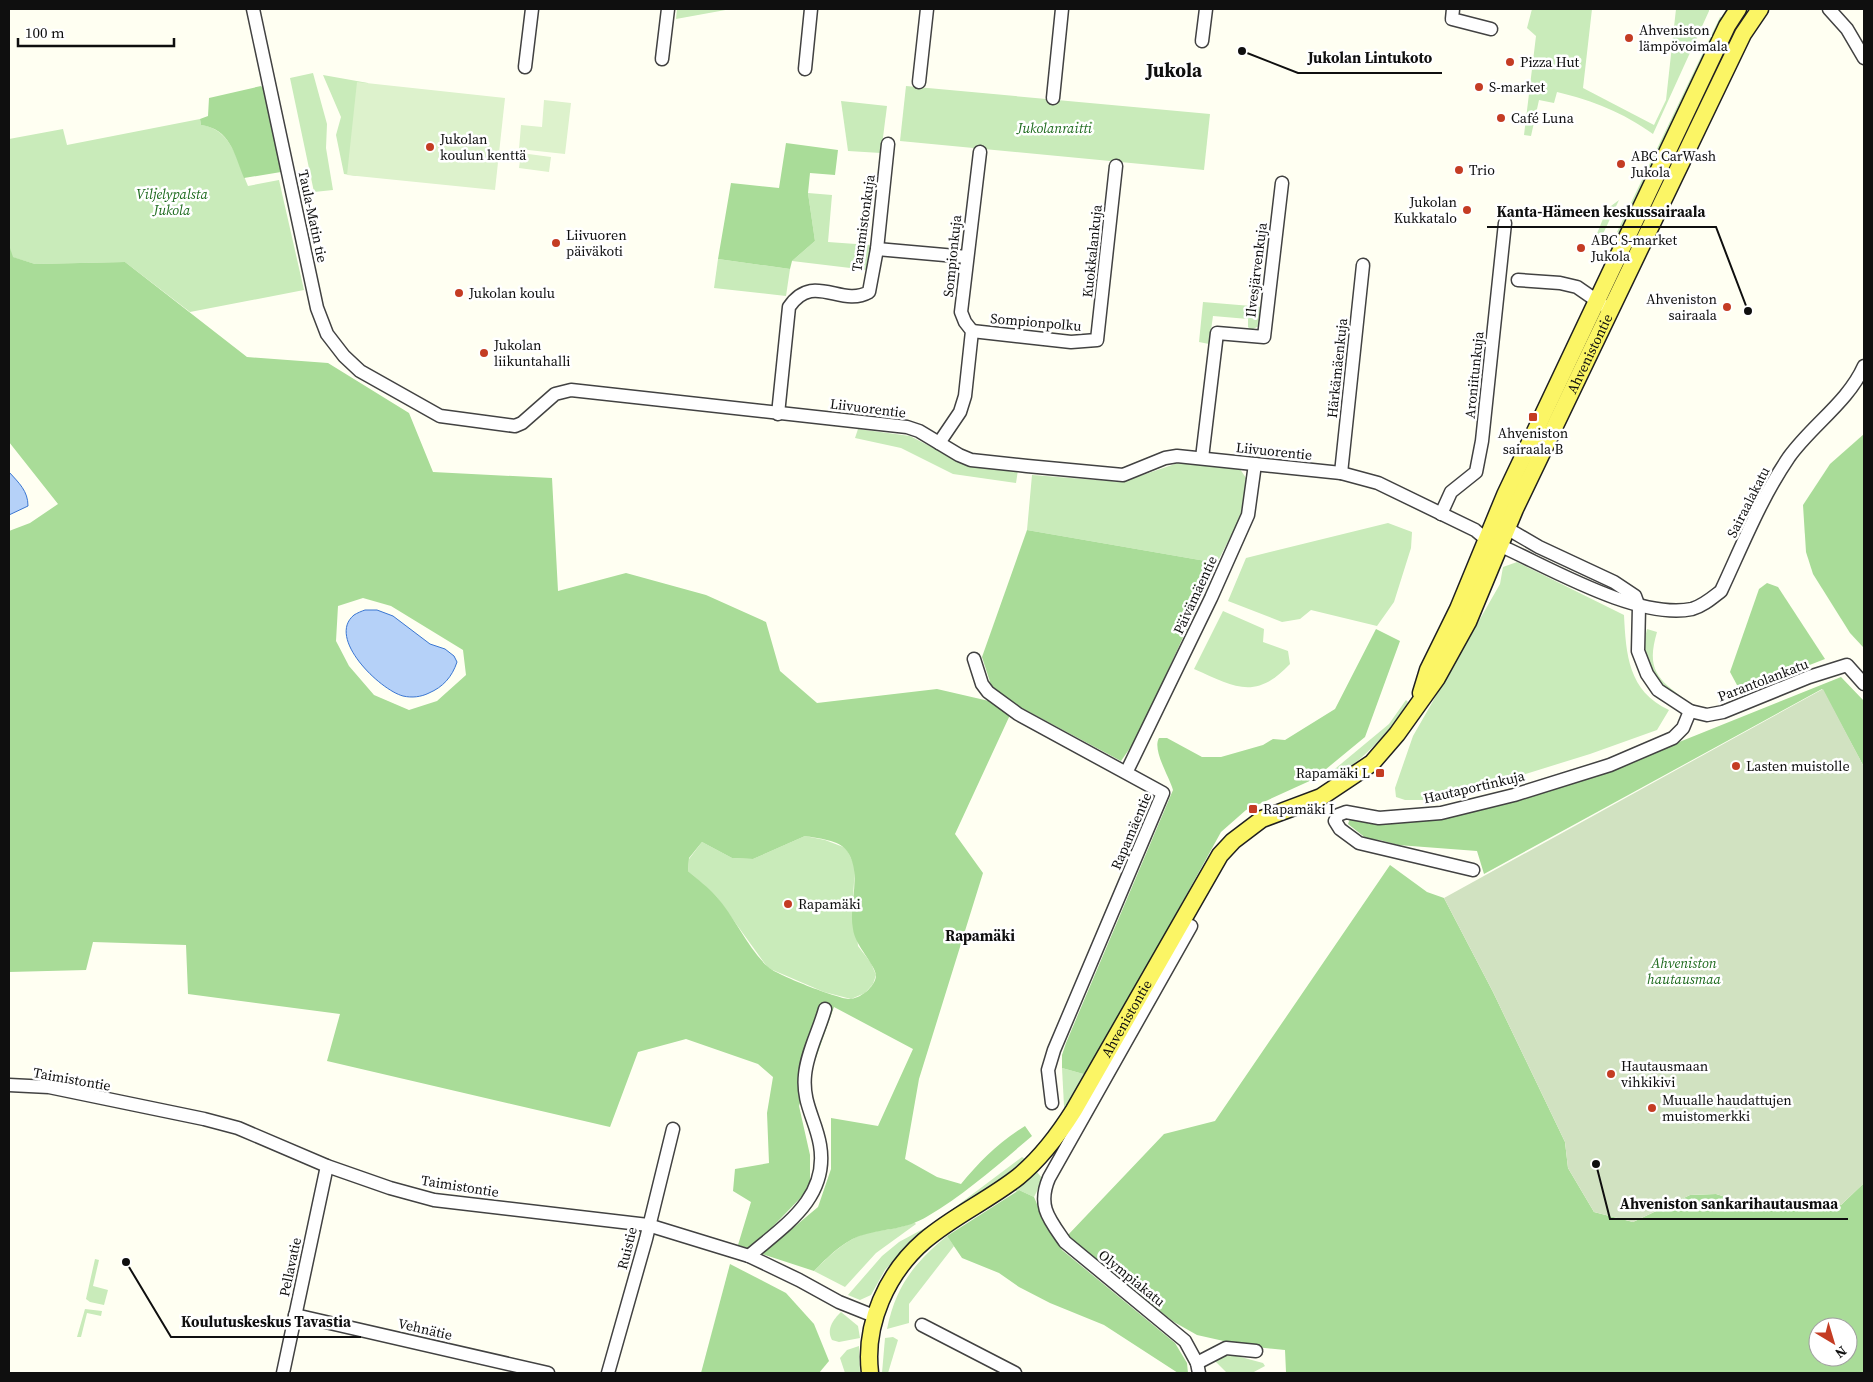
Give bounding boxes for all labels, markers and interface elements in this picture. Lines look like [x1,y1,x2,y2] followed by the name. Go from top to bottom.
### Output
[18,15,174,47] scale bar
[1639,20,1729,56] place label: Ahveniston lämpövoimala
[25,22,65,43] text: 100 m
[1623,32,1635,44] marker: Ahveniston lämpövoimala
[1298,43,1442,73] callout: Jukolan Lintukoto
[1307,47,1433,68] text: Jukolan Lintukoto
[1520,52,1580,72] place label: Pizza Hut
[1504,56,1516,68] marker: Pizza Hut
[1145,57,1203,83] district label: Jukola
[1489,77,1545,97] place label: S-market
[1473,81,1485,93] marker: S-market
[1511,108,1575,128] place label: Café Luna
[1495,112,1507,124] marker: Café Luna
[1016,118,1093,138] park label: Jukolanraitti
[439,129,527,165] place label: Jukolan koulun kenttä
[424,141,436,153] marker: Jukolan koulun kenttä
[1630,146,1716,182] place label: ABC CarWash Jukola
[1615,158,1627,170] marker: ABC CarWash Jukola
[1469,160,1495,180] place label: Trio
[1453,164,1465,176] marker: Trio
[293,168,333,264] street label: Taula-Matin tie
[846,172,880,273] street label: Tammistonkuja
[136,184,208,220] park label: Viljelypalsta Jukola
[1394,192,1458,228] place label: Jukolan Kukkatalo
[1487,197,1716,227] callout: Kanta-Hämeen keskussairaala
[1497,201,1707,222] text: Kanta-Hämeen keskussairaala
[1077,203,1107,298] street label: Kuokkalankuja
[1461,204,1473,216] marker: Jukolan Kukkatalo
[938,213,966,298] street label: Sompionkuja
[1240,221,1272,319] street label: Ilvesjärvenkuja
[566,225,627,261] place label: Liivuoren päiväkoti
[1590,230,1677,266] place label: ABC S-market Jukola
[550,237,562,249] marker: Liivuoren päiväkoti
[1575,242,1587,254] marker: ABC S-market Jukola
[468,283,555,303] place label: Jukolan koulu
[453,287,465,299] marker: Jukolan koulu
[1646,289,1718,325] place label: Ahveniston sairaala
[1721,301,1733,313] marker: Ahveniston sairaala
[990,308,1082,336] street label: Sompionpolku
[1562,310,1617,397] street label: Ahvenistontie
[1322,316,1352,419] street label: Härkämäenkuja
[1459,330,1489,420] street label: Aroniitunkuja
[493,335,570,371] place label: Jukolan liikuntahalli
[478,347,490,359] marker: Jukolan liikuntahalli
[829,393,907,423] street label: Liivuorentie
[1527,411,1539,423] marker: Ahveniston sairaala B
[1498,423,1569,459] place label: Ahveniston sairaala B
[1235,437,1313,465] street label: Liivuorentie
[1722,463,1774,541] street label: Sairaalakatu
[1168,553,1222,637] street label: Päivämäentie
[1715,654,1811,706] street label: Parantolankatu
[1746,756,1850,776] place label: Lasten muistolle
[1730,760,1742,772] marker: Lasten muistolle
[1296,763,1370,783] place label: Rapamäki L
[1421,765,1527,808] street label: Hautaportinkuja
[1374,767,1386,779] marker: Rapamäki L
[1106,789,1156,873] street label: Rapamäentie
[1263,799,1334,819] place label: Rapamäki I
[1247,803,1259,815] marker: Rapamäki I
[798,894,861,914] place label: Rapamäki
[782,898,794,910] marker: Rapamäki
[945,925,1015,946] district label: Rapamäki
[1647,953,1722,989] park label: Ahveniston hautausmaa
[1096,976,1157,1061] street label: Ahvenistontie
[1621,1056,1709,1092] place label: Hautausmaan vihkikivi
[32,1062,112,1096] street label: Taimistontie
[1605,1068,1617,1080] marker: Hautausmaan vihkikivi
[1662,1090,1792,1126] place label: Muualle haudattujen muistomerkki
[1646,1102,1658,1114] marker: Muualle haudattujen muistomerkki
[420,1170,500,1202] street label: Taimistontie
[1610,1189,1848,1219] callout: Ahveniston sankarihautausmaa
[1620,1193,1839,1214] text: Ahveniston sankarihautausmaa
[612,1225,642,1271] street label: Ruistie
[274,1236,306,1298] street label: Pellavatie
[1094,1245,1170,1311] street label: Olympiakatu
[171,1307,361,1337] callout: Koulutuskeskus Tavastia
[181,1311,352,1332] text: Koulutuskeskus Tavastia
[396,1313,454,1345] street label: Vehnätie
[1808,1317,1858,1367] north arrow
[1831,1341,1851,1363] text: N

